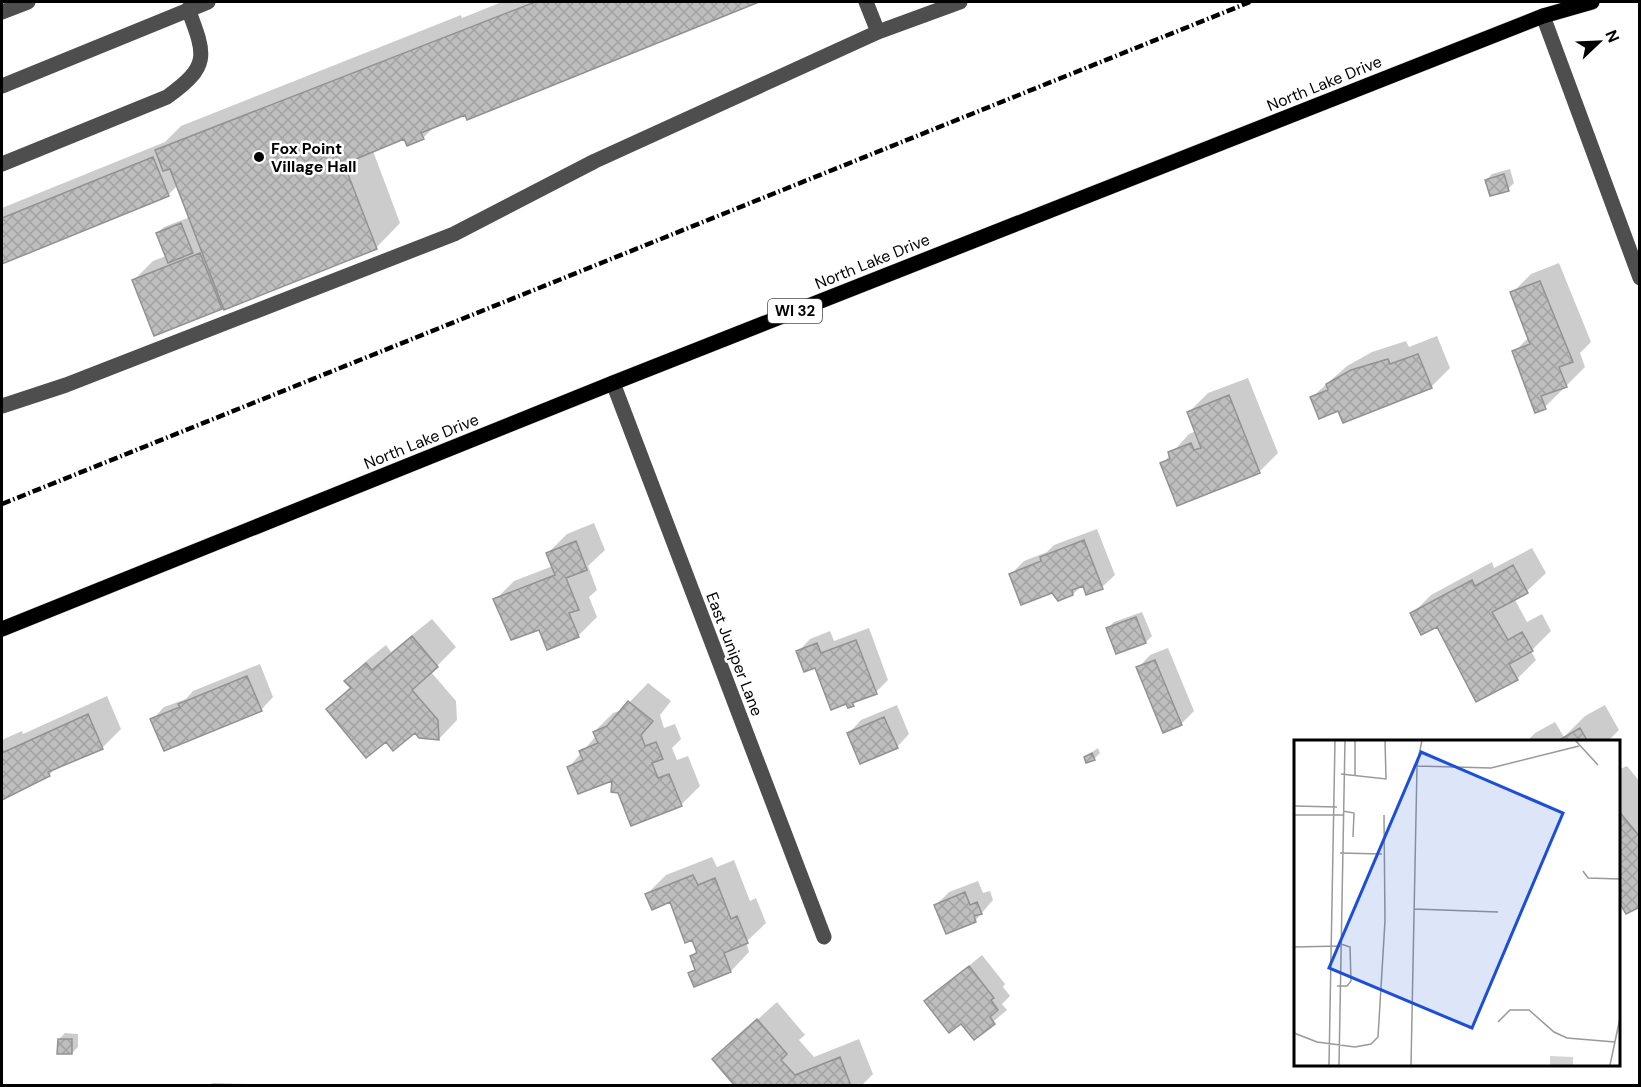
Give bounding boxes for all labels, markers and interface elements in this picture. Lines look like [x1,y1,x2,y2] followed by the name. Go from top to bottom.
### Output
[1569,12,1629,72] north arrow
[1600,27,1624,46] text: N
[1264,51,1385,116] street label: North Lake Drive
[271,138,357,177] place label: Fox Point Village Hall
[252,150,266,164] marker: Fox Point Village Hall
[812,229,933,294] street label: North Lake Drive
[768,299,822,323] road number: WI 32
[361,409,482,474] street label: North Lake Drive
[701,589,768,719] street label: East Juniper Lane
[1294,740,1620,1066] inset map

